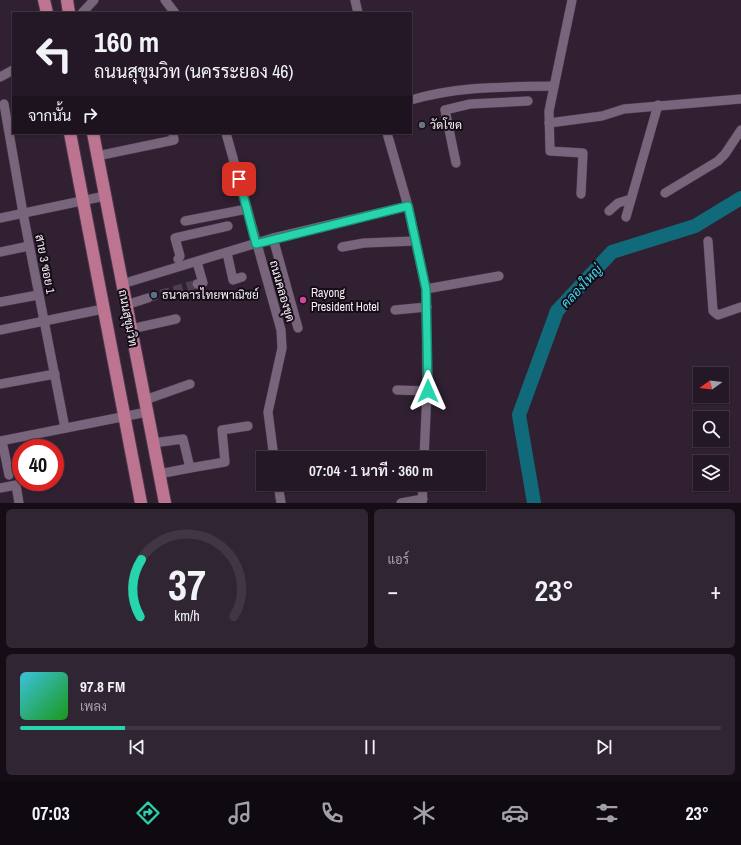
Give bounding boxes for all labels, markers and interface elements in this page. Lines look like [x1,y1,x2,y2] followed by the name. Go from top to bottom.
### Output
[94,23,159,61] text: 160 m
[28,28,80,80] icon: left
[94,59,293,84] text: ถนนสุขุมวิท (นครระยอง 46)
[79,104,101,126] icon: right
[28,105,71,126] text: จากนั้น
[430,117,462,133] place label: วัดโขด
[417,120,427,130] marker: วัดโขด
[222,162,256,196] pin
[228,168,250,190] icon: arrive
[31,233,59,296] street label: สาย 3 ซอย 1
[265,258,298,324] street label: ถนนคลองขุด
[557,260,606,312] water label: คลองใหญ่
[311,285,379,315] place label: Rayong President Hotel
[162,287,259,303] place label: ธนาคารไทยพาณิชย์
[114,288,141,348] street label: ถนนสุขุมวิท
[149,290,159,300] marker: ธนาคารไทยพาณิชย์
[298,295,308,305] marker: Rayong President Hotel
[693,367,729,403] north arrow
[693,367,729,491] map controls
[407,370,449,412] position arrow
[693,411,729,447] button: search
[12,439,64,491] speed limit sign: 40
[693,455,729,491] button: layers
[309,460,433,481] text: 07:04 · 1 นาที · 360 m
[388,551,409,568] text: แอร์
[168,556,206,612] text: 37
[535,570,574,610] text: 23°
[388,576,398,606] text: −
[710,576,721,606] text: +
[174,605,199,624] text: km/h
[80,676,125,697] text: 97.8 FM
[80,698,107,715] text: เพลง
[126,736,148,758] icon: previous
[359,736,381,758] icon: pause
[593,736,615,758] icon: next
[134,799,162,827] icon: directions
[226,799,254,827] icon: music
[318,799,346,827] icon: phone
[410,799,438,827] icon: climate
[501,799,529,827] icon: car
[593,799,621,827] icon: filters
[32,801,70,826] text: 07:03
[685,801,709,826] text: 23°

